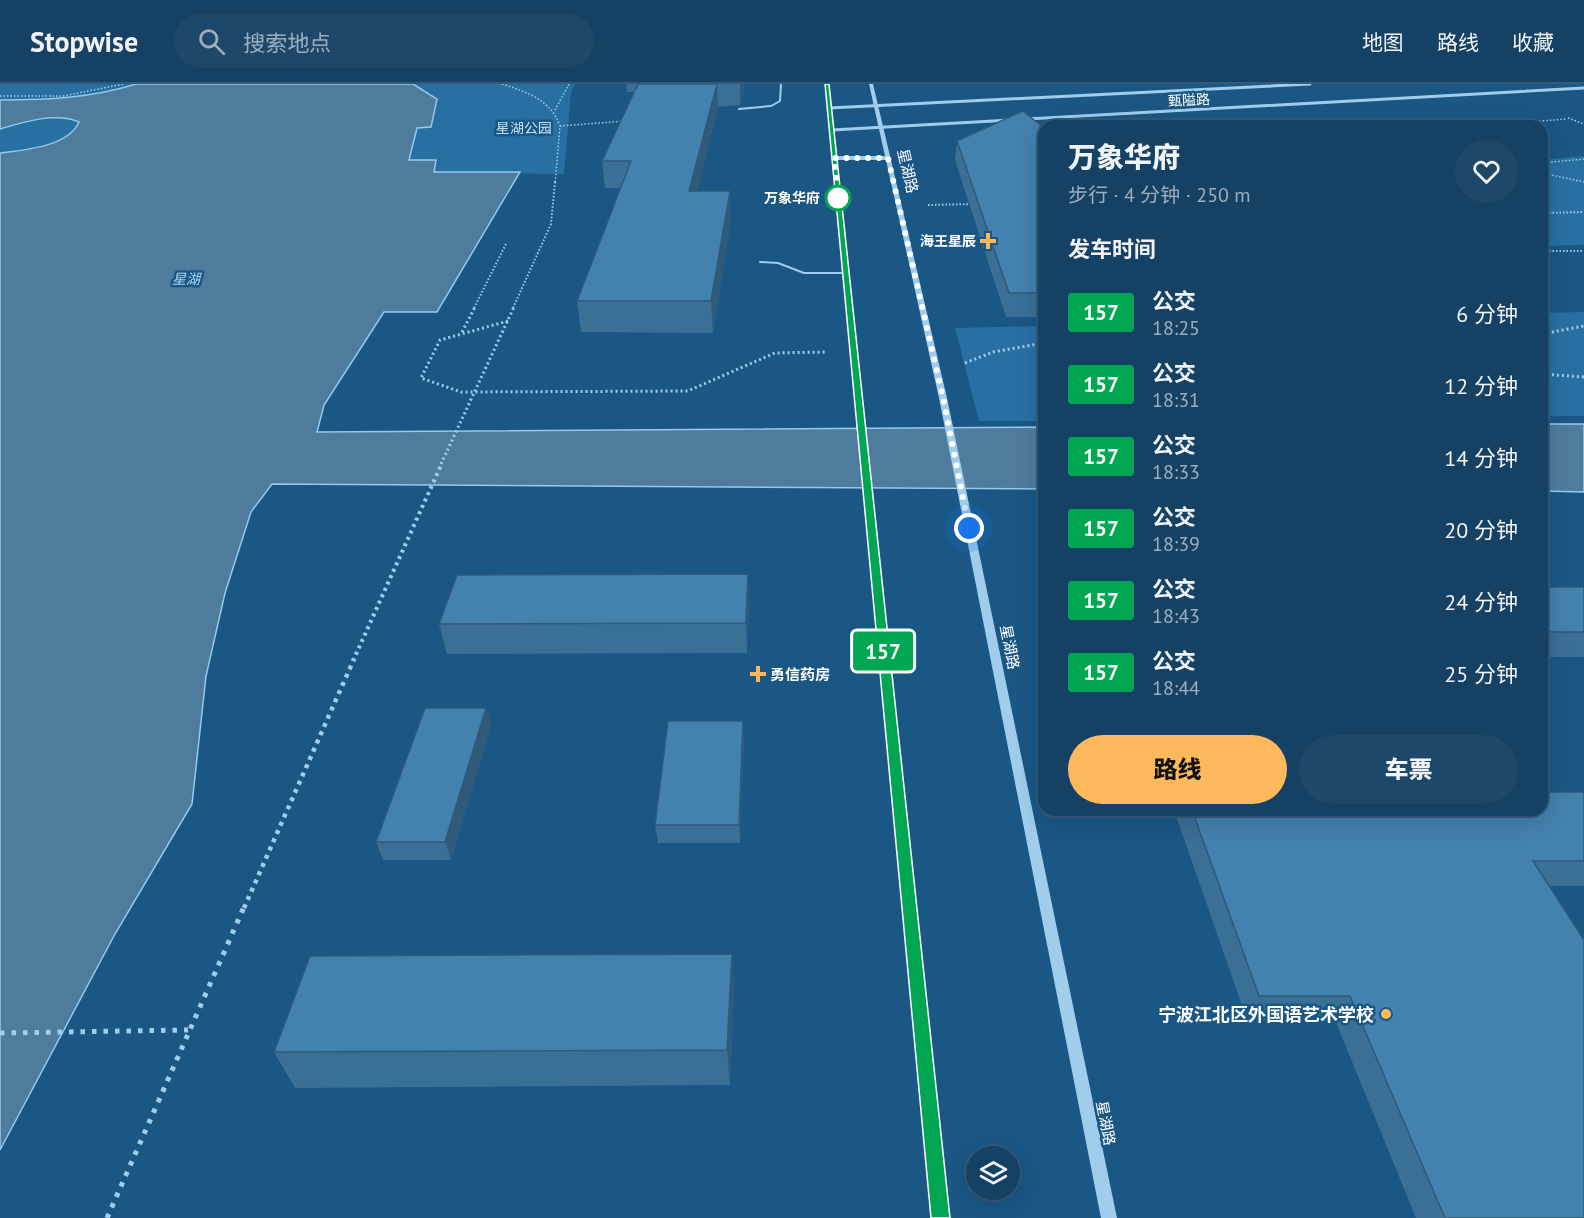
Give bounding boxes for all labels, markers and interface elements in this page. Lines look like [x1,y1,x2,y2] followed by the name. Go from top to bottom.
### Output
[174,14,594,68] search box
[30,23,138,60] text: Stopwise
[195,25,228,58] icon: search
[243,29,331,57] text: 搜索地点
[1362,29,1404,56] text: 地图
[1437,29,1479,56] text: 路线
[1512,29,1554,56] text: 收藏
[1168,90,1210,110] street label: 甄隘路
[496,119,552,137] park label: 星湖公园
[1068,138,1180,175] text: 万象华府
[1455,140,1518,203] button: heart
[894,147,922,195] street label: 星湖路
[1068,182,1251,208] text: 步行 · 4 分钟 · 250 m
[825,185,851,211] marker: 万象华府
[764,189,820,207] place label: 万象华府
[920,232,976,250] place label: 海王星辰
[981,234,995,248] marker: 海王星辰
[1068,235,1156,263] text: 发车时间
[172,270,202,288] water label: 星湖
[1152,287,1196,315] text: 公交
[1083,299,1119,326] text: 157
[1456,300,1518,328] text: 6 分钟
[1152,315,1200,341] text: 18:25
[1152,359,1196,387] text: 公交
[1083,371,1119,398] text: 157
[1444,372,1518,400] text: 12 分钟
[1152,387,1200,413] text: 18:31
[1152,431,1196,459] text: 公交
[1083,443,1119,470] text: 157
[1444,444,1518,472] text: 14 分钟
[1152,459,1200,485] text: 18:33
[1152,503,1196,531] text: 公交
[954,513,984,543] your location
[1083,515,1119,542] text: 157
[1444,516,1518,544] text: 20 分钟
[1152,531,1200,557] text: 18:39
[1152,575,1196,603] text: 公交
[1083,587,1119,614] text: 157
[1444,588,1518,616] text: 24 分钟
[1152,603,1200,629] text: 18:43
[996,623,1024,671] street label: 星湖路
[848,632,918,670] line badge: 157
[865,638,901,665] text: 157
[1152,647,1196,675] text: 公交
[1083,659,1119,686] text: 157
[1444,660,1518,688] text: 25 分钟
[770,665,830,684] place label: 勇信药房
[751,667,765,681] marker: 勇信药房
[1152,675,1200,701] text: 18:44
[1068,735,1287,804] button: 路线
[1299,735,1518,804] button: 车票
[1158,1003,1374,1026] place label: 宁波江北区外国语艺术学校
[1379,1007,1393,1021] marker: 宁波江北区外国语艺术学校
[1092,1099,1120,1147] street label: 星湖路
[966,1146,1020,1200] map controls
[966,1146,1020,1200] button: layers

